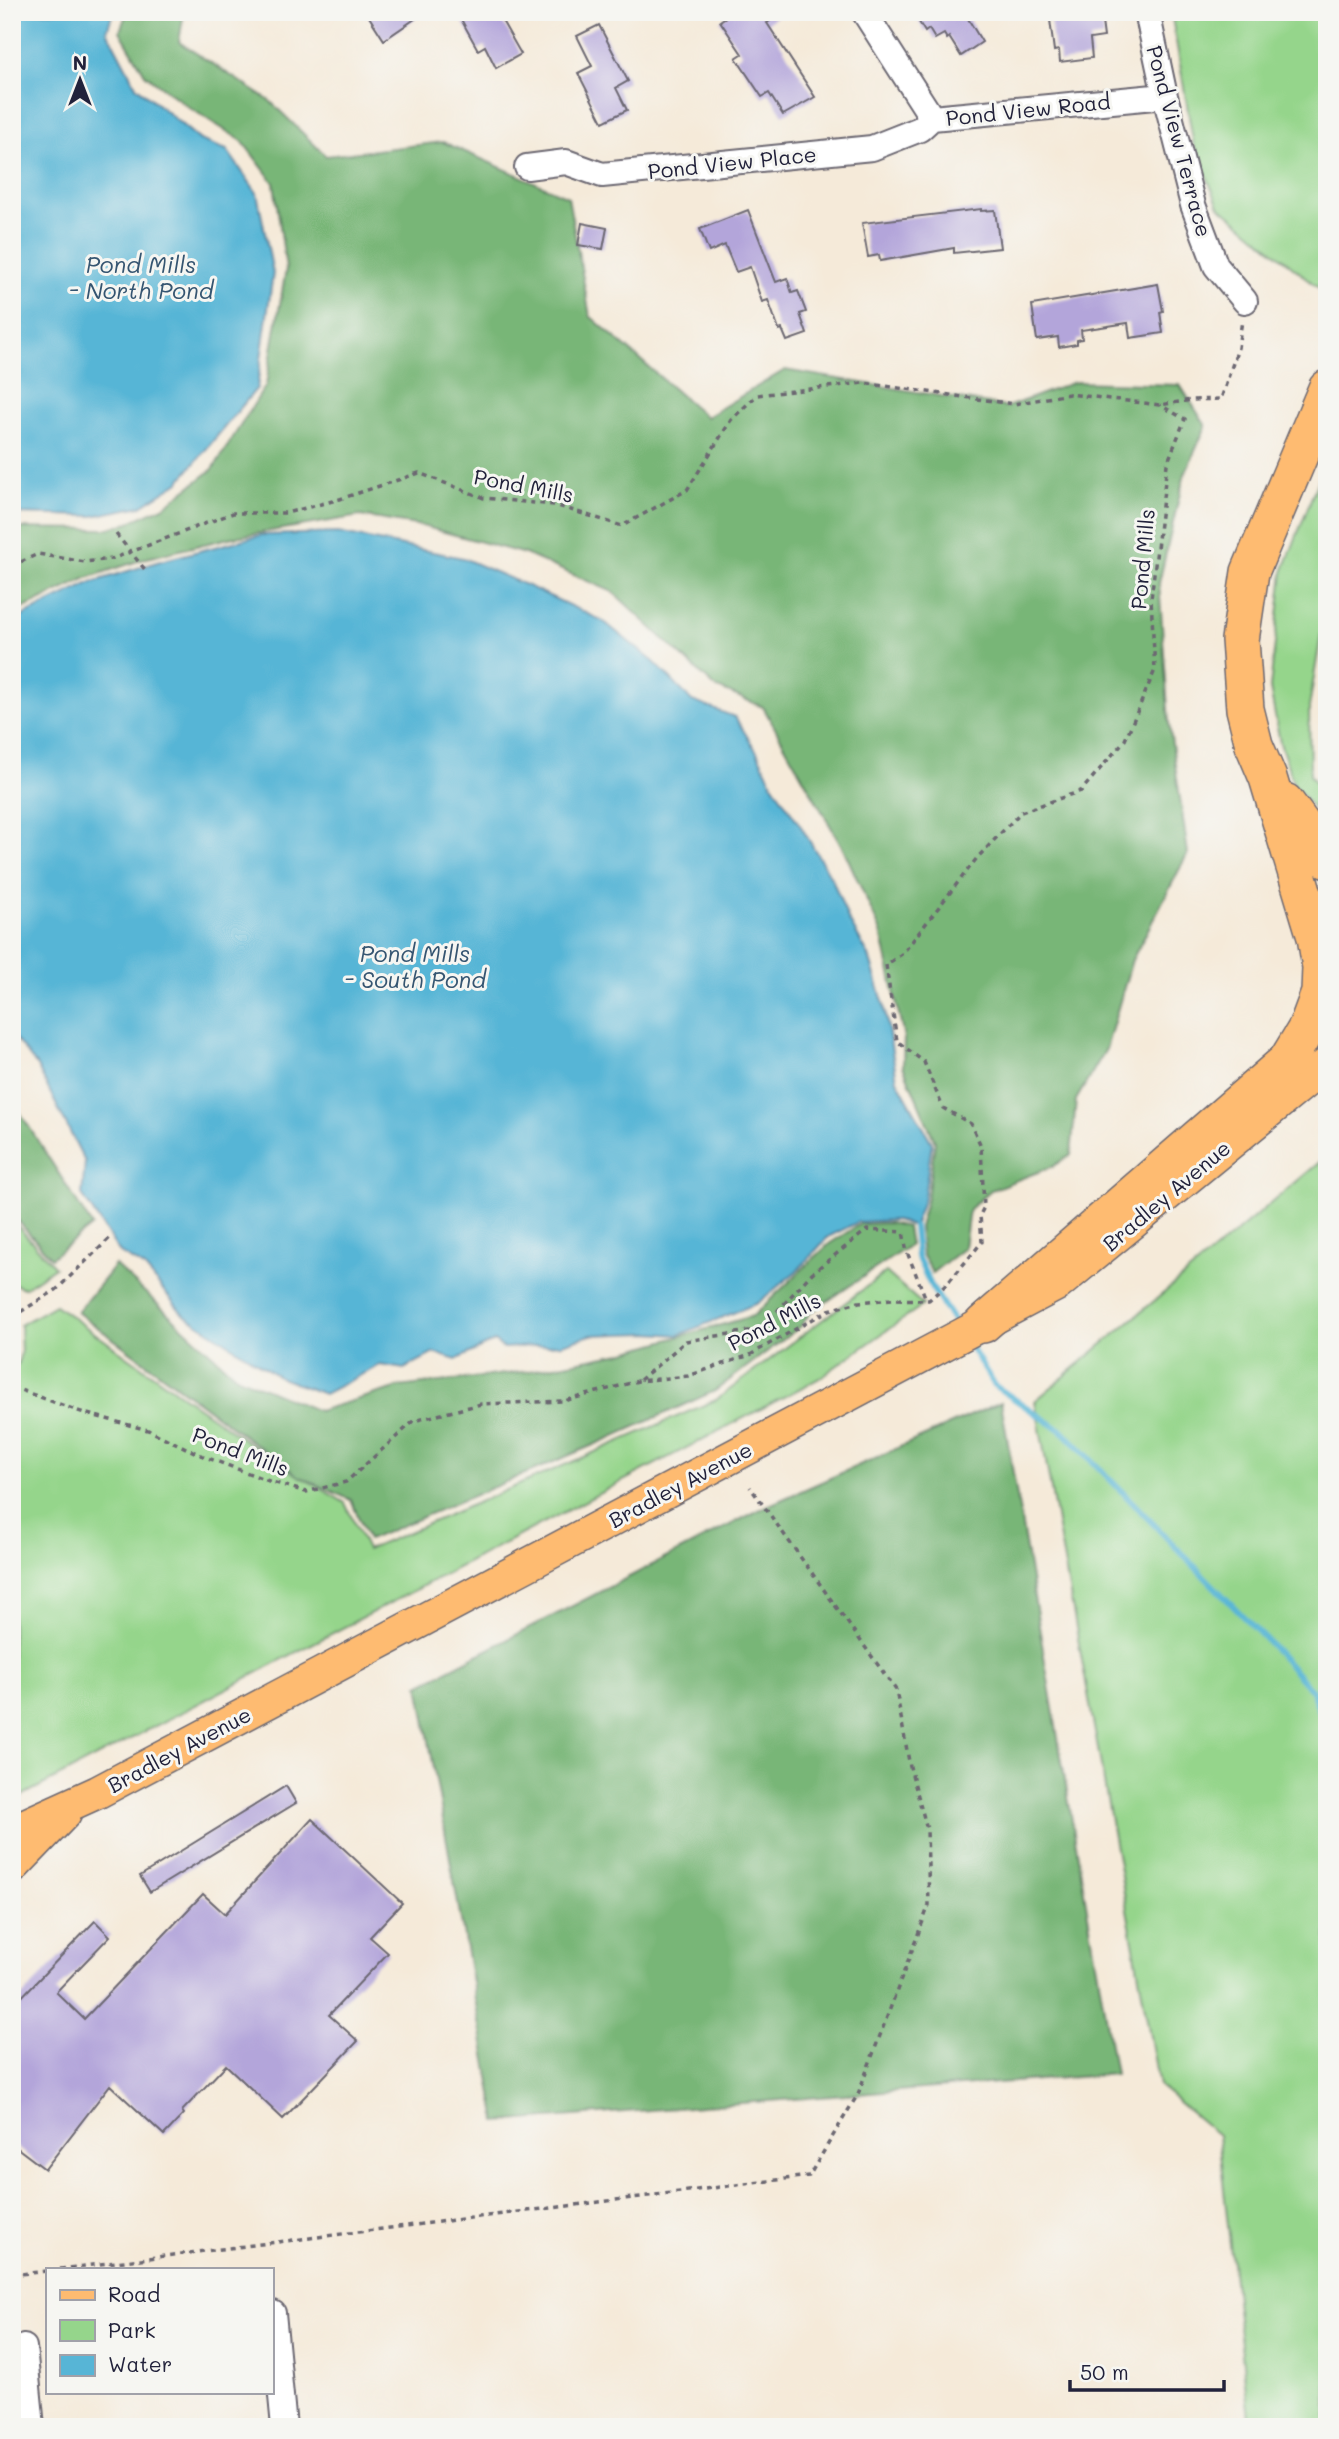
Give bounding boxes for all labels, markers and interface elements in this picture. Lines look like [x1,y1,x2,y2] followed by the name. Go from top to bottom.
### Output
[1141,42,1219,240] street label: Pond View Terrace
[46,46,116,116] north arrow
[73,50,87,75] text: N
[944,87,1112,131] street label: Pond View Road
[646,140,818,184] street label: Pond View Place
[69,249,215,305] water label: Pond Mills - North Pond
[472,462,576,508] street label: Pond Mills
[1124,508,1160,610] street label: Pond Mills
[344,938,487,994] water label: Pond Mills - South Pond
[1097,1134,1235,1256] street label: Bradley Avenue
[723,1286,825,1356] street label: Pond Mills
[189,1420,293,1482] street label: Pond Mills
[604,1435,756,1533] street label: Bradley Avenue
[103,1700,255,1798] street label: Bradley Avenue
[46,2268,273,2394] legend
[108,2280,160,2307] text: Road
[108,2316,156,2343] text: Park
[1070,2348,1224,2392] scale bar
[108,2350,172,2377] text: Water
[1080,2358,1129,2385] text: 50 m

